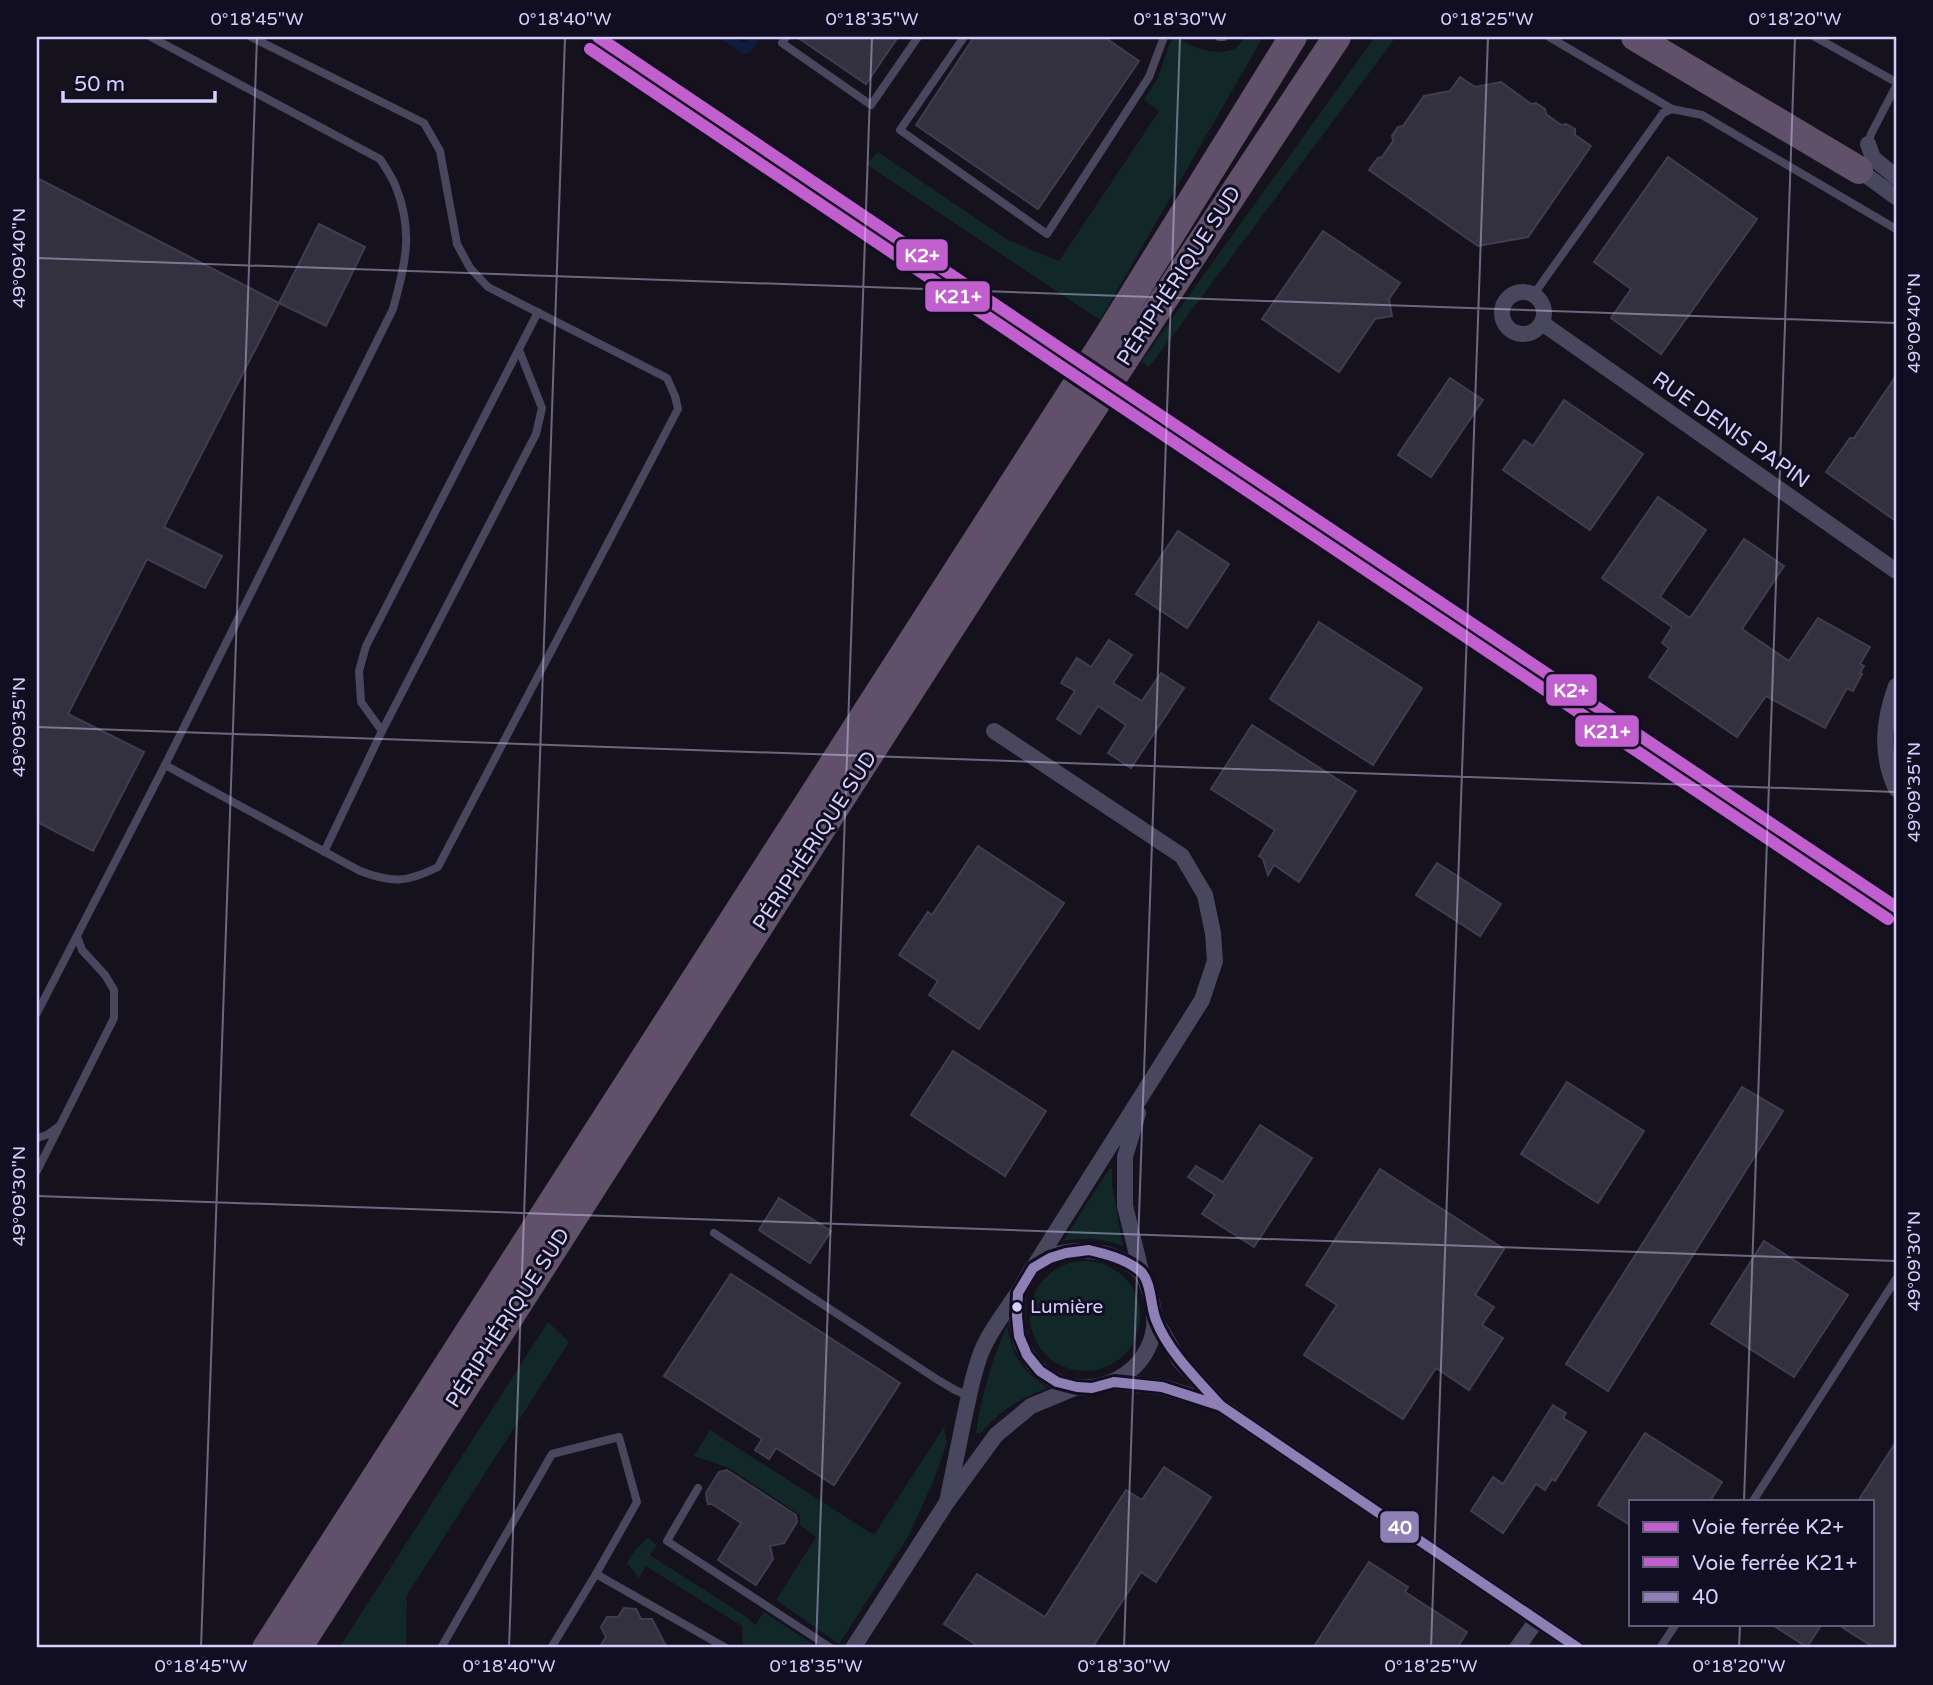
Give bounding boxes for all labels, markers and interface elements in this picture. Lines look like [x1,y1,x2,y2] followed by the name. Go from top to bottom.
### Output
[211,8,303,30] text: 0°18'45"W
[519,8,611,30] text: 0°18'40"W
[826,8,918,30] text: 0°18'35"W
[1134,8,1226,30] text: 0°18'30"W
[1441,8,1533,30] text: 0°18'25"W
[1749,8,1841,30] text: 0°18'20"W
[63,60,215,104] scale bar
[74,72,125,97] text: 50 m
[1112,181,1246,371] street label: PÉRIPHÉRIQUE SUD
[8,208,30,308] text: 49°09'40"N
[895,238,949,272] line badge: K2+
[904,245,940,267] text: K2+
[1903,273,1925,373] text: 49°09'40"N
[924,280,991,313] line badge: K21+
[934,286,982,308] text: K21+
[1648,366,1814,494] street label: RUE DENIS PAPIN
[1545,673,1598,707] line badge: K2+
[8,677,30,777] text: 49°09'35"N
[1553,680,1589,702] text: K2+
[1574,714,1640,748] line badge: K21+
[1583,721,1631,743] text: K21+
[1903,742,1925,842] text: 49°09'35"N
[748,746,882,936] street label: PÉRIPHÉRIQUE SUD
[8,1146,30,1246] text: 49°09'30"N
[1903,1211,1925,1311] text: 49°09'30"N
[441,1223,575,1413] street label: PÉRIPHÉRIQUE SUD
[1030,1296,1103,1318] place label: Lumière
[1010,1300,1024,1314] marker: Lumière
[1629,1500,1874,1626] legend
[1379,1510,1420,1544] line badge: 40
[1692,1515,1844,1540] text: Voie ferrée K2+
[1388,1517,1412,1539] text: 40
[1692,1551,1857,1576] text: Voie ferrée K21+
[1692,1585,1718,1610] text: 40
[155,1655,247,1677] text: 0°18'45"W
[463,1655,555,1677] text: 0°18'40"W
[770,1655,862,1677] text: 0°18'35"W
[1078,1655,1170,1677] text: 0°18'30"W
[1385,1655,1477,1677] text: 0°18'25"W
[1693,1655,1785,1677] text: 0°18'20"W

